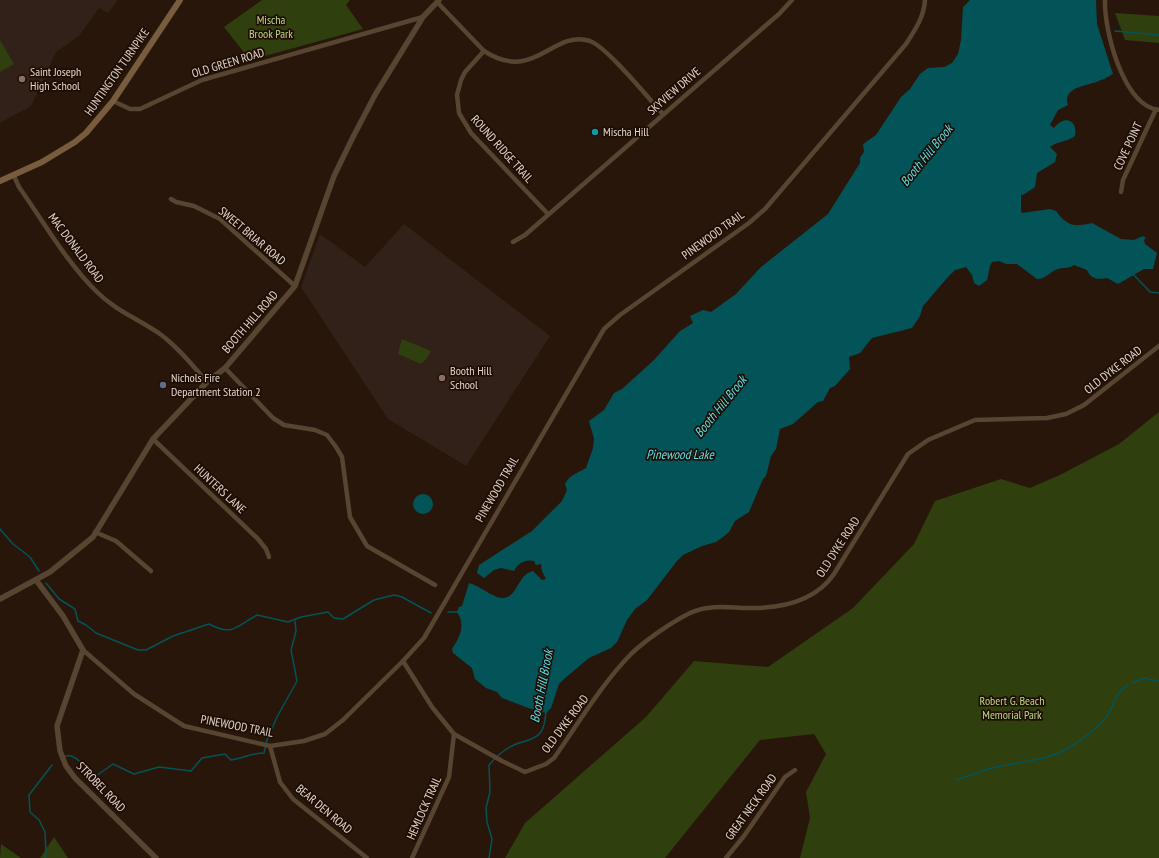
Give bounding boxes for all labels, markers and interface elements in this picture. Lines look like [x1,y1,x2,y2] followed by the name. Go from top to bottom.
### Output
[249,12,293,41] park label: Mischa Brook Park
[81,25,152,118] street label: HUNTINGTON TURNPIKE
[190,44,266,81] street label: OLD GREEN ROAD
[644,63,703,118] street label: SKYVIEW DRIVE
[30,64,81,93] place label: Saint Joseph High School
[17,74,27,84] marker: Saint Joseph High School
[468,112,537,186] street label: ROUND RIDGE TRAIL
[1110,119,1145,172] street label: COVE POINT
[897,120,957,189] water label: Booth Hill Brook
[603,124,649,139] place label: Mischa Hill
[590,127,600,137] marker: Mischa Hill
[216,203,289,268] street label: SWEET BRIAR ROAD
[678,207,747,262] street label: PINEWOOD TRAIL
[45,210,107,285] street label: MAC DONALD ROAD
[218,287,281,356] street label: BOOTH HILL ROAD
[1081,342,1145,397] street label: OLD DYKE ROAD
[450,363,492,392] place label: Booth Hill School
[171,370,261,399] place label: Nichols Fire Department Station 2
[691,371,751,440] water label: Booth Hill Brook
[437,373,447,383] marker: Booth Hill School
[158,380,168,390] marker: Nichols Fire Department Station 2
[646,446,715,463] water label: Pinewood Lake
[472,453,521,524] street label: PINEWOOD TRAIL
[191,461,249,516] street label: HUNTERS LANE
[812,514,863,580] street label: OLD DYKE ROAD
[526,646,557,724] water label: Booth Hill Brook
[538,692,591,756] street label: OLD DYKE ROAD
[980,693,1044,722] park label: Robert G. Beach Memorial Park
[199,711,275,740] street label: PINEWOOD TRAIL
[74,758,129,815] street label: STROBEL ROAD
[721,771,780,843] street label: GREAT NECK ROAD
[403,774,444,842] street label: HEMLOCK TRAIL
[293,781,356,837] street label: BEAR DEN ROAD

